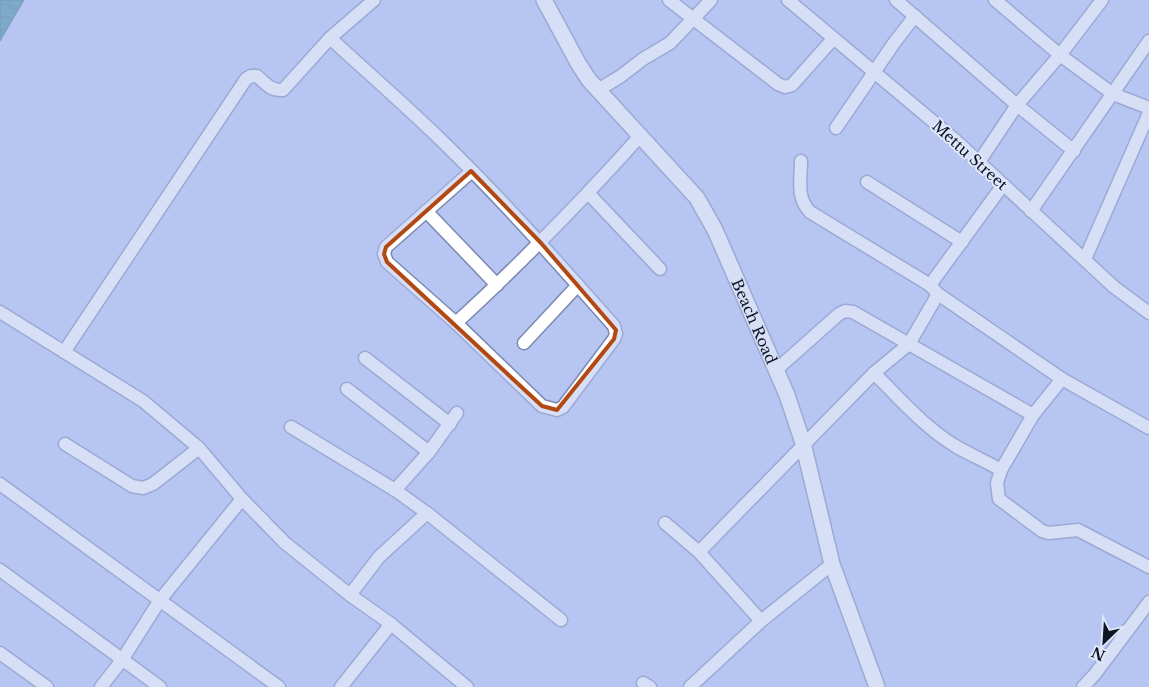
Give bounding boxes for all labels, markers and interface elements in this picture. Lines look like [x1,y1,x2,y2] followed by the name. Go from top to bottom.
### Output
[928,116,1012,194] street label: Mettu Street
[728,276,782,367] street label: Beach Road
[1079,617,1129,667] north arrow
[1089,643,1108,665] text: N

